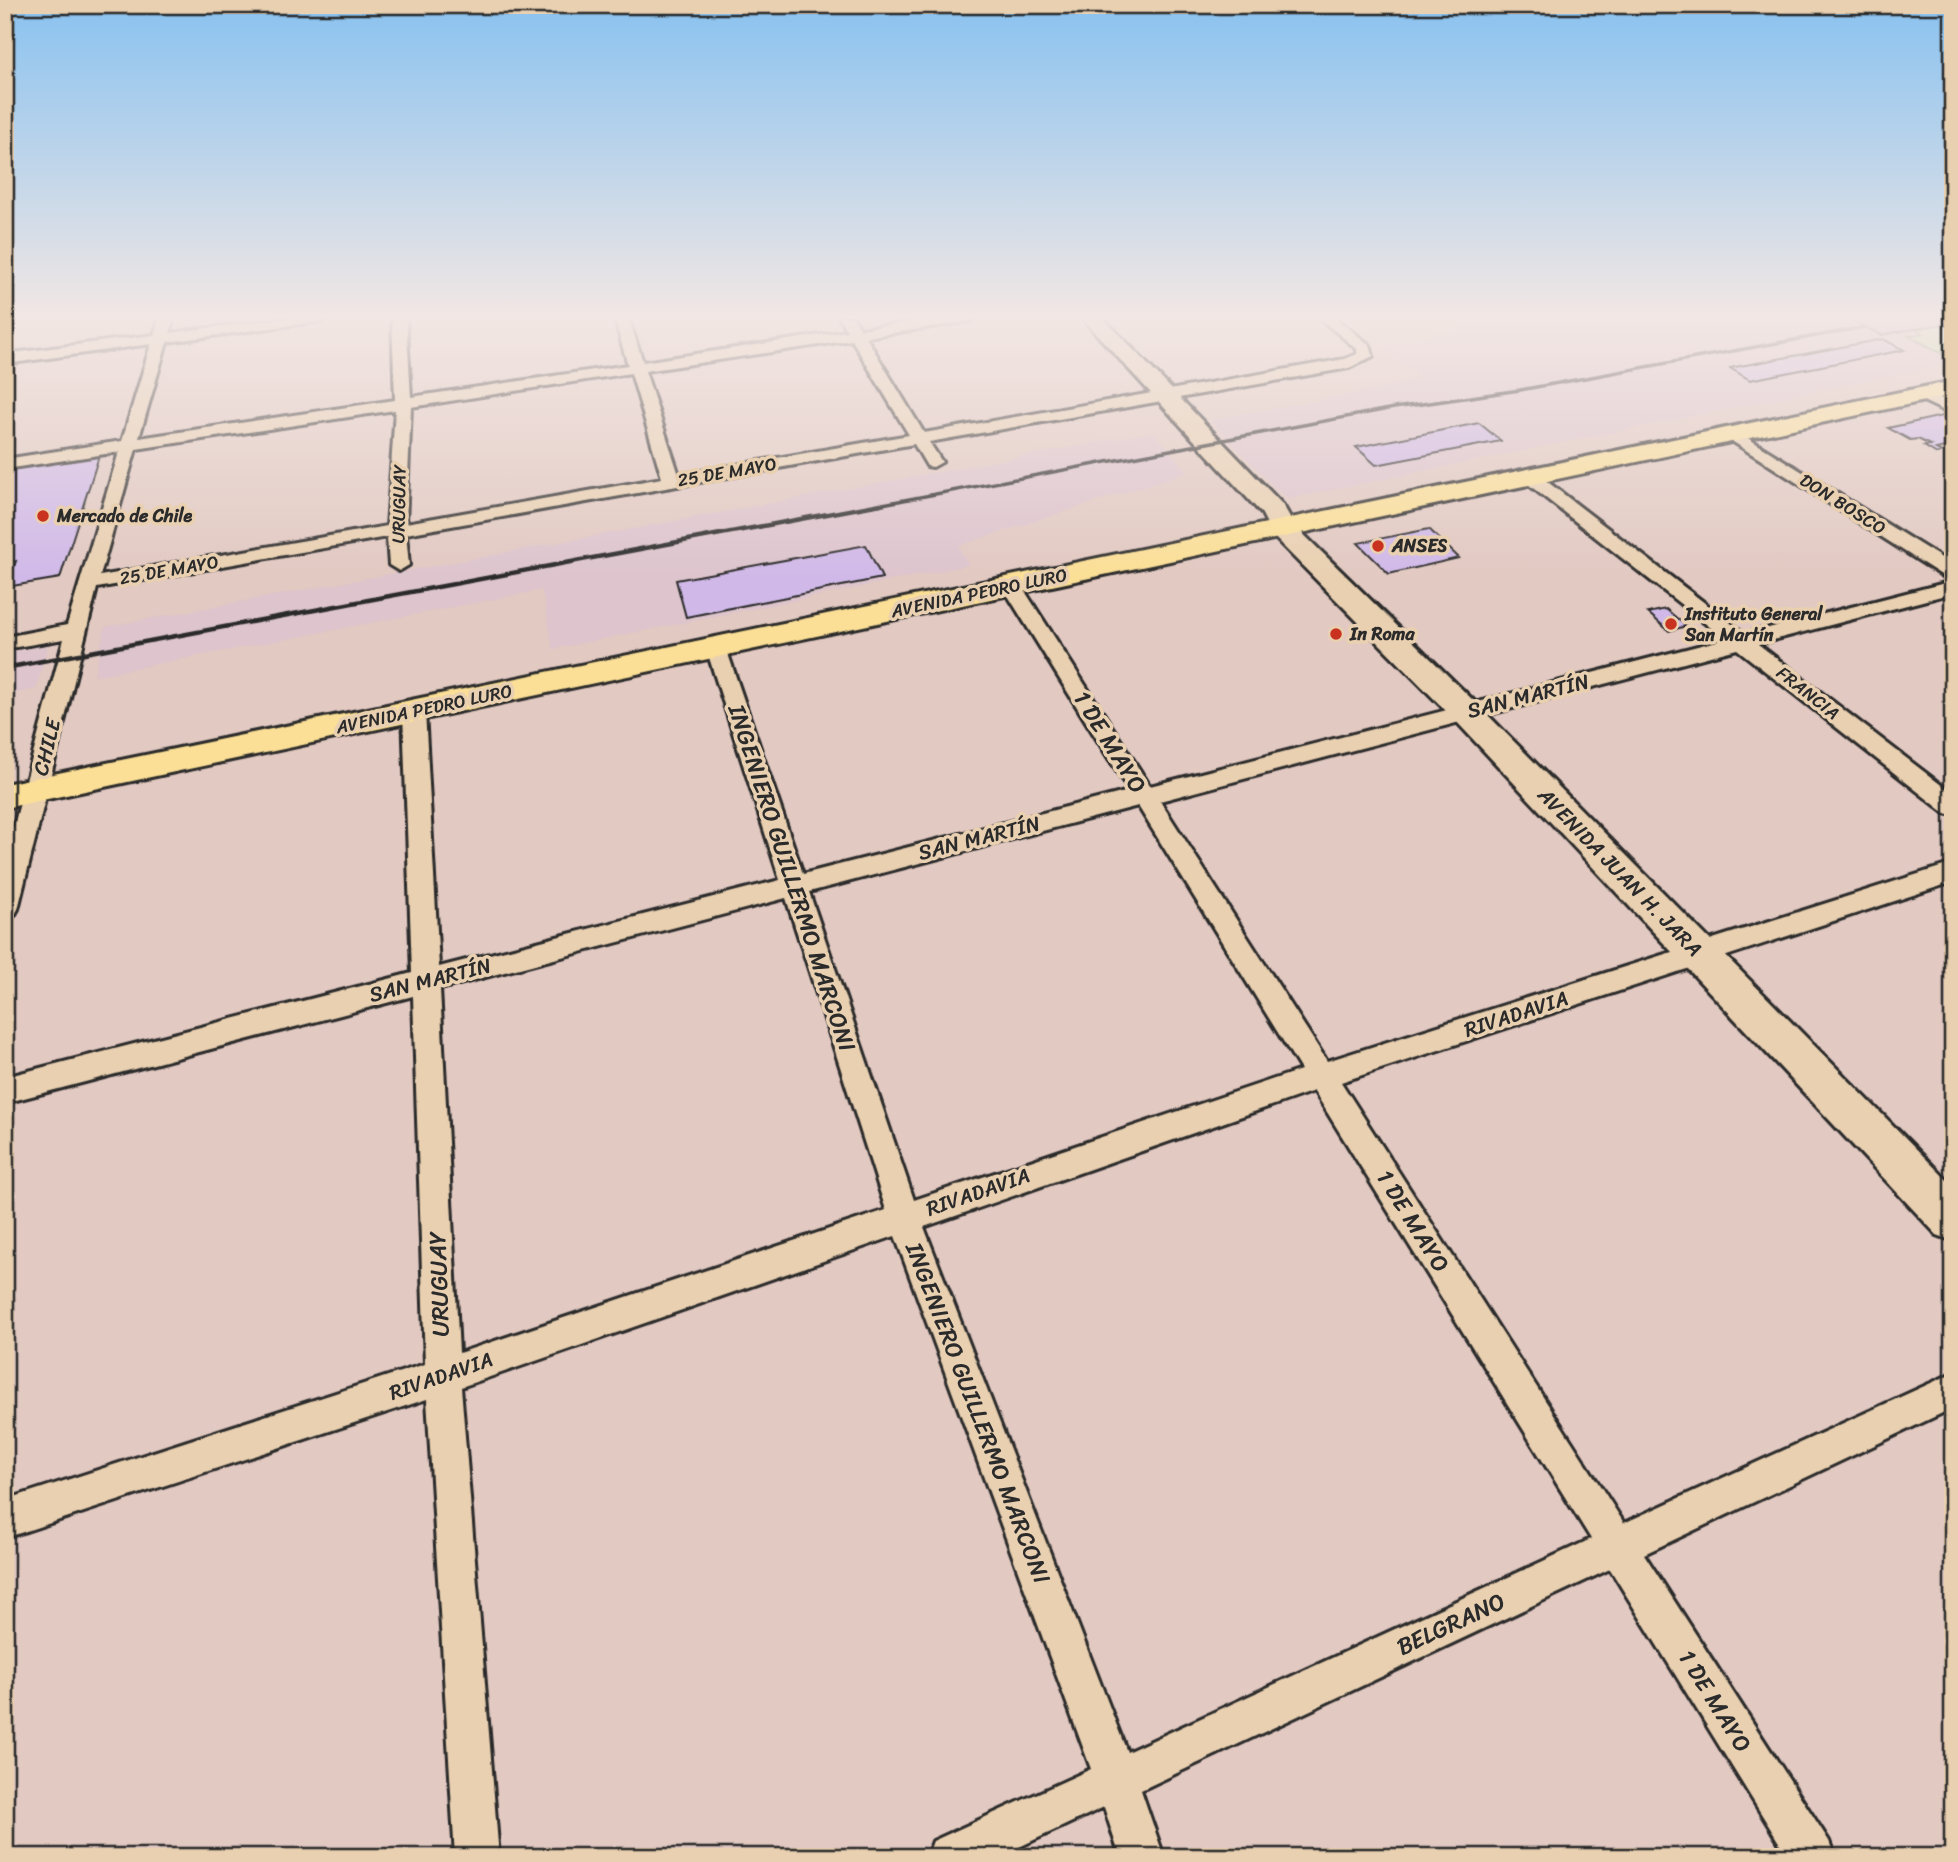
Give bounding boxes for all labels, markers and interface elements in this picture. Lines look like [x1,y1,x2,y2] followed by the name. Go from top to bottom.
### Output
[675,448,779,496] street label: 25 DE MAYO
[382,463,416,544] street label: URUGUAY
[1793,465,1893,543] street label: DON BOSCO
[56,500,193,532] place label: Mercado de Chile
[35,508,51,524] marker: Mercado de Chile
[1391,530,1448,562] place label: ANSES
[1370,538,1386,554] marker: ANSES
[117,546,221,594] street label: 25 DE MAYO
[887,559,1070,628] street label: AVENIDA PEDRO LURO
[1684,598,1823,651] place label: Instituto General San Martín
[1663,616,1679,632] marker: Instituto General San Martín
[1349,618,1415,650] place label: In Roma
[1328,626,1344,642] marker: In Roma
[1769,658,1847,728] street label: FRANCIA
[1463,662,1593,730] street label: SAN MARTÍN
[332,675,515,744] street label: AVENIDA PEDRO LURO
[1062,682,1158,802] street label: 1 DE MAYO
[716,698,868,1057] street label: INGENIERO GUILLERMO MARCONI
[22,713,73,780] street label: CHILE
[1527,777,1712,966] street label: AVENIDA JUAN H. JARA
[914,804,1044,872] street label: SAN MARTÍN
[365,946,495,1014] street label: SAN MARTÍN
[1459,979,1573,1049] street label: RIVADAVIA
[921,1156,1035,1228] street label: RIVADAVIA
[1365,1161,1461,1281] street label: 1 DE MAYO
[416,1230,462,1337] street label: URUGUAY
[893,1235,1063,1590] street label: INGENIERO GUILLERMO MARCONI
[384,1340,498,1412] street label: RIVADAVIA
[1390,1580,1512,1668] street label: BELGRANO
[1667,1641,1763,1761] street label: 1 DE MAYO

